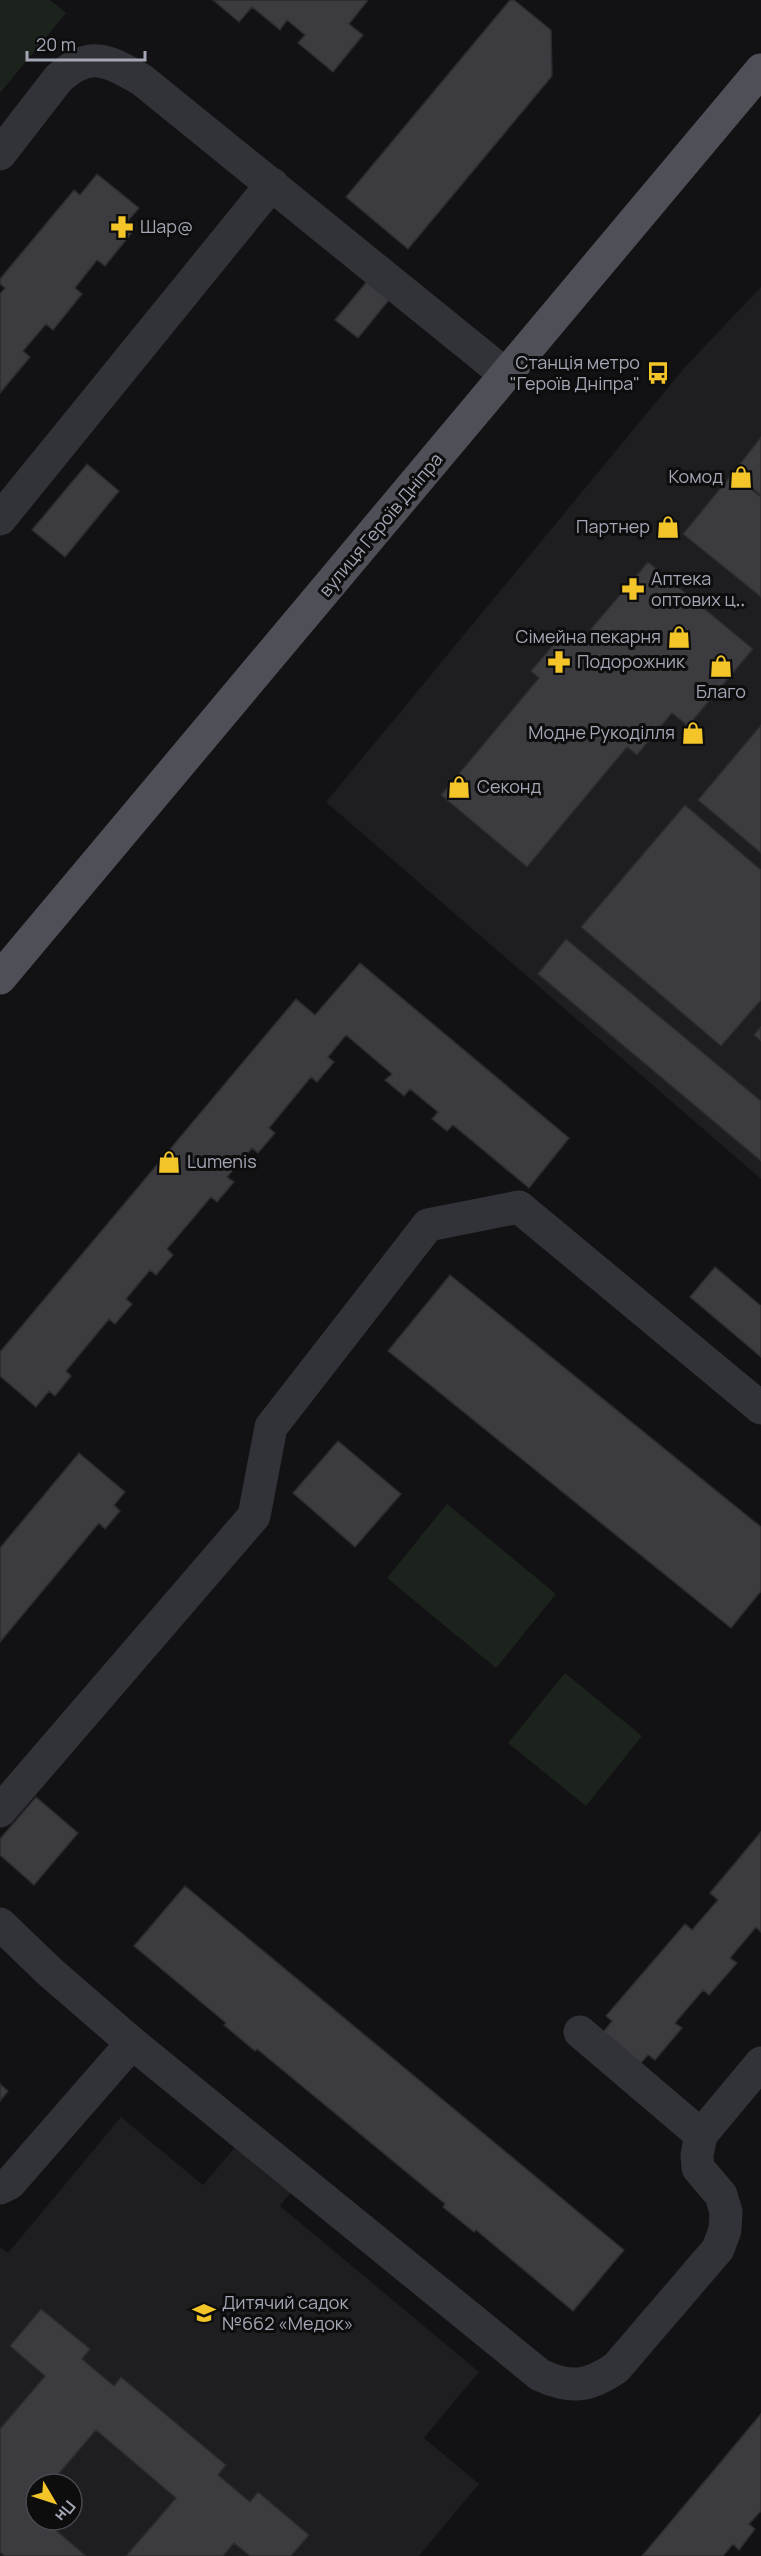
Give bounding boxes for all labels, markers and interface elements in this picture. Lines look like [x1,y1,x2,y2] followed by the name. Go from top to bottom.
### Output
[27,24,146,62] scale bar
[36,32,76,56] text: 20 m
[109,214,135,240] pharmacy icon: Шар@
[140,214,193,238] place label: Шар@
[510,350,640,395] place label: Станція метро "Героїв Дніпра"
[645,360,671,386] bus stop icon: Станція метро "Героїв Дніпра"
[313,447,447,601] street label: вулиця Героїв Дніпра
[669,464,723,488] place label: Комод
[728,464,754,490] shop icon: Комод
[576,514,650,538] place label: Партнер
[655,514,681,540] shop icon: Партнер
[651,566,745,611] place label: Аптека оптових ц‥
[620,576,646,602] pharmacy icon: Аптека оптових ц‥
[516,624,661,648] place label: Сімейна пекарня
[666,624,692,650] shop icon: Сімейна пекарня
[546,649,572,675] pharmacy icon: Подорожник
[577,649,686,673] place label: Подорожник
[708,653,734,679] shop icon: Благо
[696,679,746,703] place label: Благо
[528,720,675,744] place label: Модне Рукоділля
[680,720,706,746] shop icon: Модне Рукоділля
[446,774,472,800] shop icon: Секонд
[477,774,541,798] place label: Секонд
[156,1149,182,1175] shop icon: Lumenis
[187,1149,257,1173] place label: Lumenis
[222,2290,353,2335] place label: Дитячий садок №662 «Медок»
[191,2300,217,2326] school or university icon: Дитячий садок №662 «Медок»
[24,2472,84,2532] north arrow
[50,2496,81,2527] text: Пн

